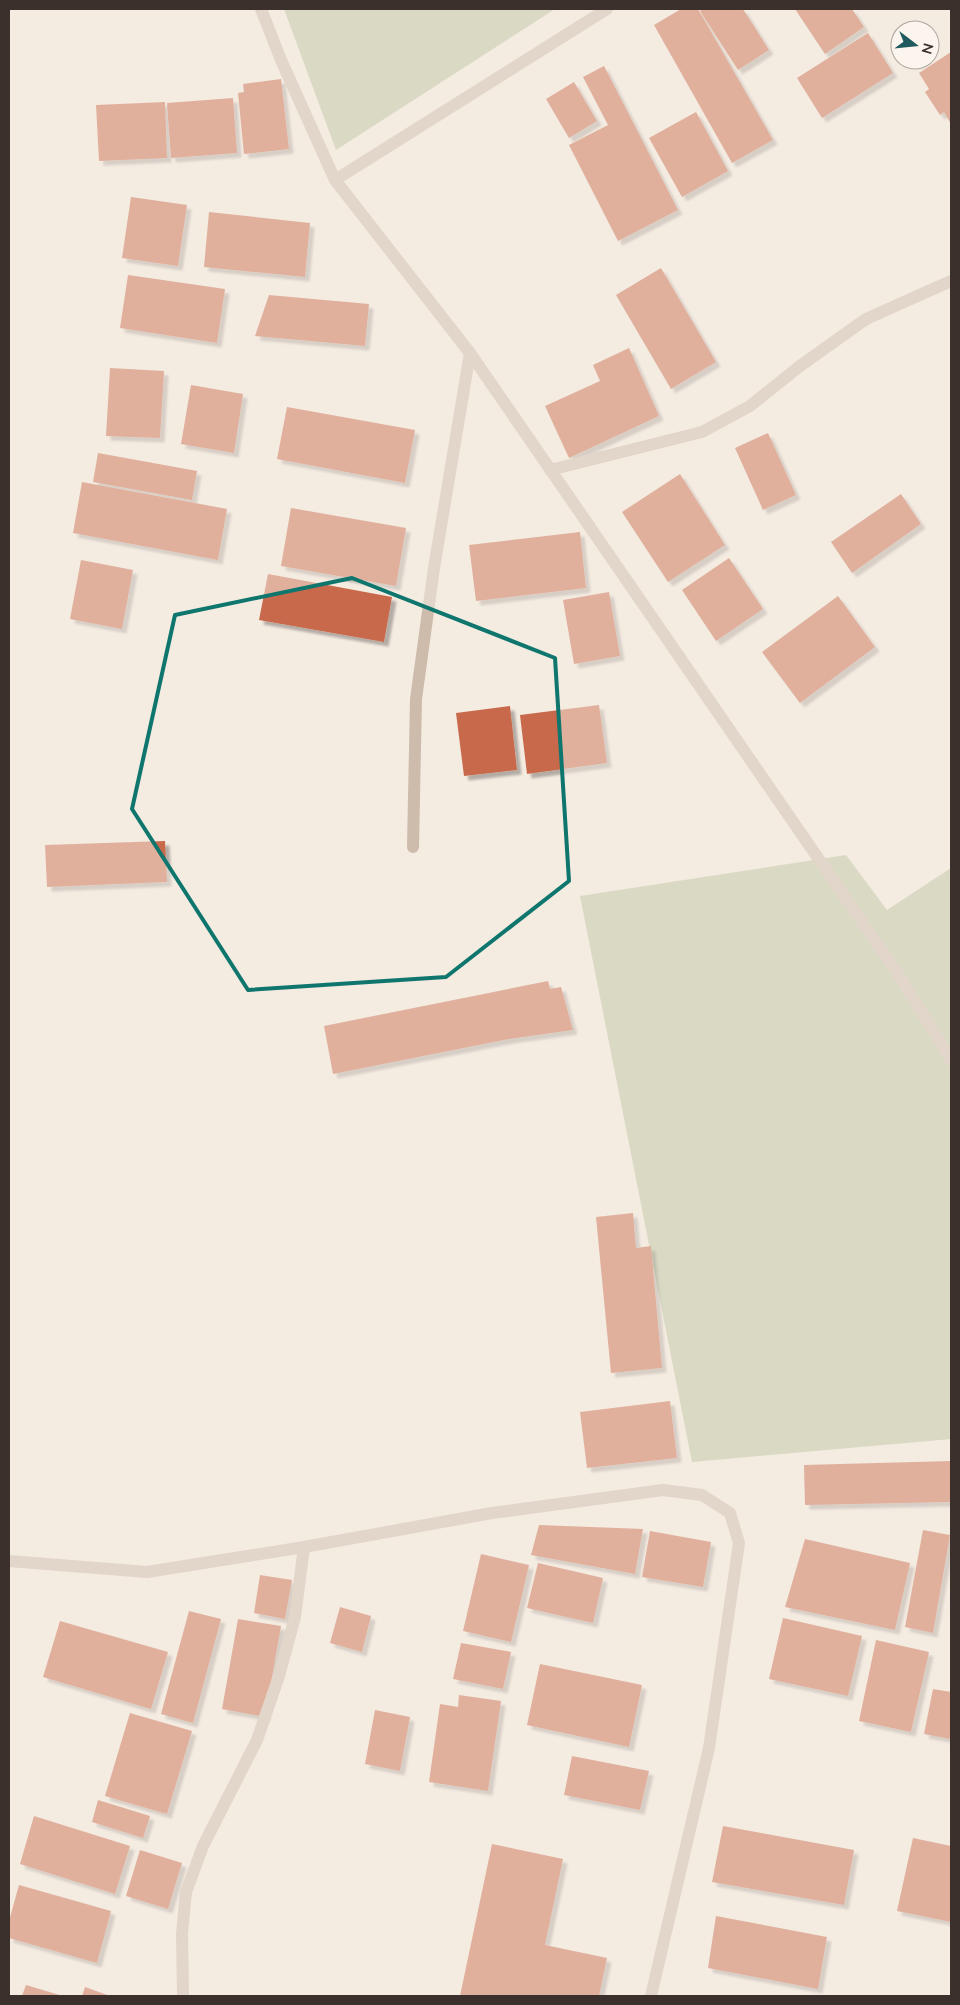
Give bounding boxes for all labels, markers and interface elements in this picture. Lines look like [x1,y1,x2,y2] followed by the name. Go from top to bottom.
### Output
[890,20,940,70] north arrow
[916,41,938,56] text: N

